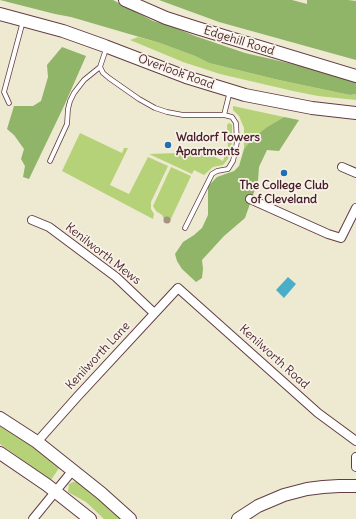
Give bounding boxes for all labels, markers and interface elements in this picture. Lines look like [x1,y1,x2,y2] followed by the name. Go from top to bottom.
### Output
[202,23,276,59] street label: Edgehill Road
[136,52,216,92] street label: Overlook Road
[176,131,260,159] place label: Waldorf Towers Apartments
[163,140,173,150] marker: Waldorf Towers Apartments
[279,168,289,178] marker: The College Club of Cleveland
[239,179,329,207] place label: The College Club of Cleveland
[62,220,144,288] street label: Kenilworth Mews
[63,319,133,393] street label: Kenilworth Lane
[236,322,312,392] street label: Kenilworth Road

